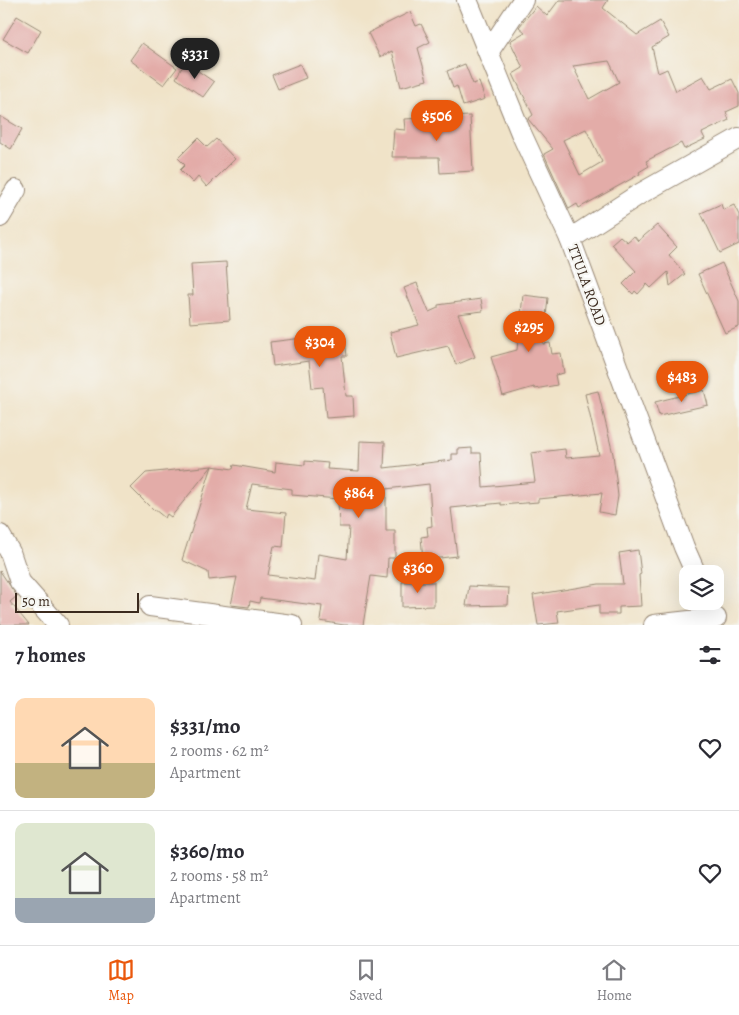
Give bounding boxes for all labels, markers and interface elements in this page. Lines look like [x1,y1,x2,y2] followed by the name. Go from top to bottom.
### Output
[165,38,225,80] pin: $331
[182,43,208,65] text: $331
[407,100,467,142] pin: $506
[422,105,452,127] text: $506
[563,242,611,328] street label: TTULA ROAD
[499,310,559,353] pin: $295
[514,316,544,338] text: $295
[290,326,350,368] pin: $304
[305,331,335,353] text: $304
[652,360,712,403] pin: $483
[667,366,697,388] text: $483
[329,476,389,519] pin: $864
[344,482,374,504] text: $864
[388,552,448,594] pin: $360
[403,557,433,579] text: $360
[679,565,724,610] map controls
[679,565,724,610] button: layers
[15,590,139,613] scale bar
[22,592,50,611] text: 50 m
[15,641,86,669] text: 7 homes
[696,641,724,669] icon: filters
[170,712,241,740] text: $331/mo
[55,718,115,778] icon: home
[696,734,724,762] icon: heart
[170,740,269,762] text: 2 rooms · 62 m²
[170,762,241,784] text: Apartment
[170,837,245,865] text: $360/mo
[55,843,115,903] icon: home
[696,859,724,887] icon: heart
[170,865,268,887] text: 2 rooms · 58 m²
[170,887,241,909] text: Apartment
[107,956,135,1005] tab: Map
[349,956,383,1005] tab: Saved
[597,956,632,1005] tab: Home

